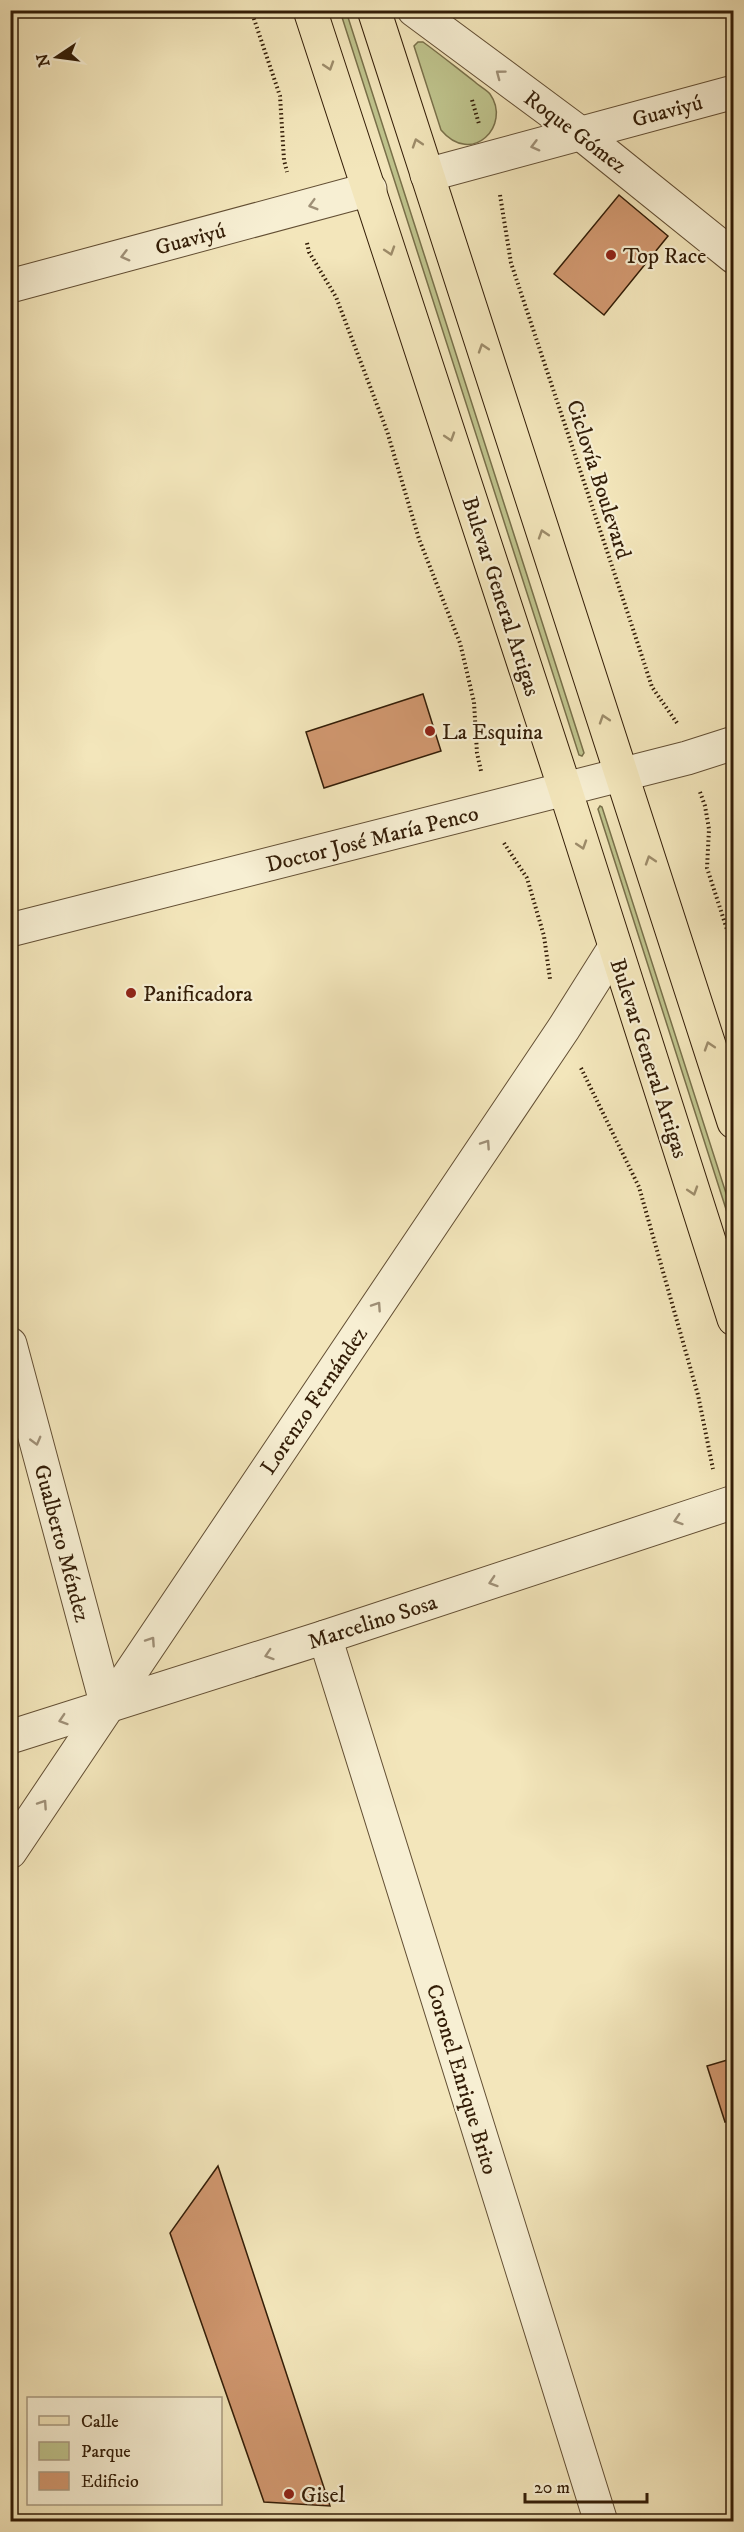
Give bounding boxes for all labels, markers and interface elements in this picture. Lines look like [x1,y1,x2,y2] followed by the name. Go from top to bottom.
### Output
[27,27,87,87] north arrow
[32,51,55,69] text: N
[321,60,334,71] one-way arrow
[495,70,506,81] one-way arrow
[518,85,632,180] street label: Roque Gómez
[629,89,706,134] street label: Guaviyú
[411,138,424,149] one-way arrow
[530,139,541,151] one-way arrow
[308,198,319,210] one-way arrow
[152,217,229,262] street label: Guaviyú
[623,243,706,270] place label: Top Race
[383,245,395,256] one-way arrow
[120,248,130,261] one-way arrow
[604,248,618,262] marker: Top Race
[478,343,490,354] one-way arrow
[560,397,637,562] street label: Ciclovía Boulevard
[443,431,455,442] one-way arrow
[456,493,546,700] street label: Bulevar General Artigas
[538,529,551,540] one-way arrow
[598,714,611,725] one-way arrow
[442,719,544,746] place label: La Esquina
[423,724,437,738] marker: La Esquina
[263,800,481,879] street label: Doctor José María Penco
[575,839,587,850] one-way arrow
[644,855,657,866] one-way arrow
[604,955,694,1162] street label: Bulevar General Artigas
[143,981,253,1008] place label: Panificadora
[124,986,138,1000] marker: Panificadora
[704,1041,716,1052] one-way arrow
[479,1140,490,1151] one-way arrow
[685,1185,698,1196] one-way arrow
[370,1301,381,1312] one-way arrow
[255,1321,374,1480] street label: Lorenzo Fernández
[29,1436,42,1446] one-way arrow
[28,1462,96,1626] street label: Gualberto Méndez
[673,1513,684,1526] one-way arrow
[488,1574,499,1587] one-way arrow
[304,1589,441,1656] street label: Marcelino Sosa
[144,1637,155,1648] one-way arrow
[264,1647,275,1660] one-way arrow
[58,1713,69,1726] one-way arrow
[36,1799,47,1810] one-way arrow
[420,1981,503,2178] street label: Coronel Enrique Brito
[27,2397,222,2505] legend
[81,2411,119,2433] text: Calle
[81,2441,131,2463] text: Parque
[525,2466,646,2504] scale bar
[81,2471,139,2493] text: Edificio
[534,2477,570,2499] text: 20 m
[301,2482,346,2509] place label: Gisel
[282,2487,296,2501] marker: Gisel

